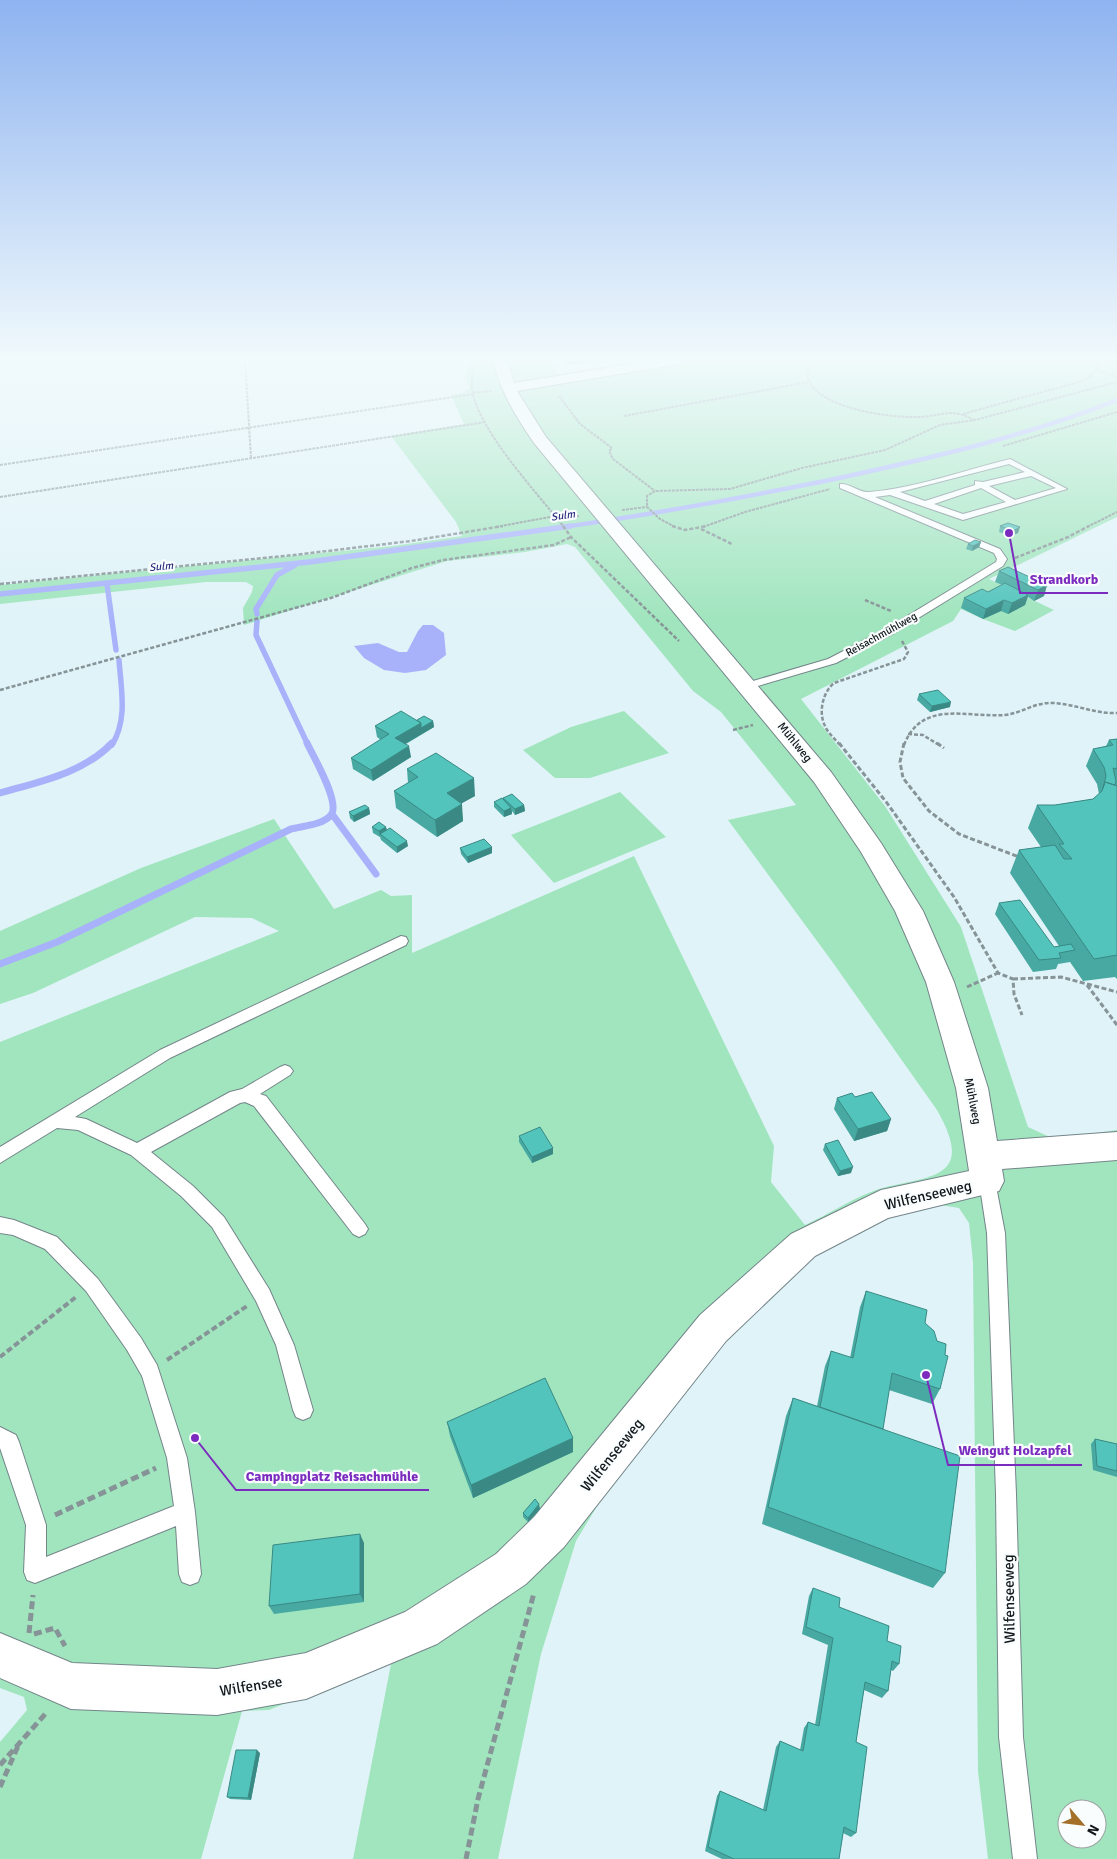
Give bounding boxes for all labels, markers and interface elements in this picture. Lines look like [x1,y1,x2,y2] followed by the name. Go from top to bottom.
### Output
[550,507,577,524] water label: Sulm
[148,559,175,574] water label: Sulm
[1020,564,1108,593] callout: Strandkorb
[1030,571,1099,588] text: Strandkorb
[843,609,919,659] street label: Reisachmühlweg
[774,719,815,765] street label: Mühlweg
[961,1077,984,1126] street label: Mühlweg
[883,1176,974,1214] street label: Wilfenseeweg
[577,1415,647,1495] street label: Wilfenseeweg
[948,1436,1082,1465] callout: Weingut Holzapfel
[958,1442,1072,1459] text: Weingut Holzapfel
[236,1461,429,1490] callout: Campingplatz Reisachmühle
[246,1468,418,1485] text: Campingplatz Reisachmühle
[999,1554,1019,1644] street label: Wilfenseeweg
[218,1672,284,1700] street label: Wilfensee
[1057,1799,1107,1849] north arrow
[1083,1822,1103,1838] text: N

